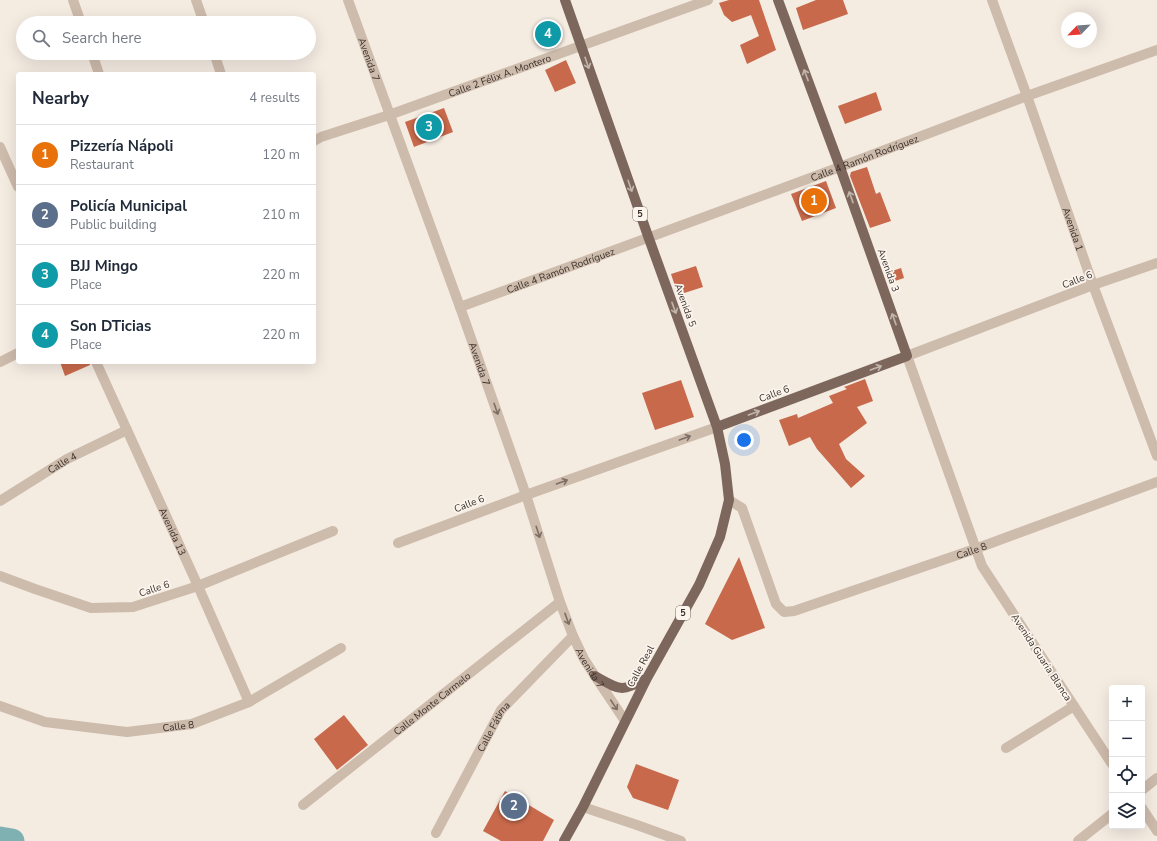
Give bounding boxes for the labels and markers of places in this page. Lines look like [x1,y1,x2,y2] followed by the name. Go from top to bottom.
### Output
[535,19,561,49] pin: 4
[416,112,442,142] pin: 3
[801,186,827,216] pin: 1
[501,791,527,821] pin: 2

